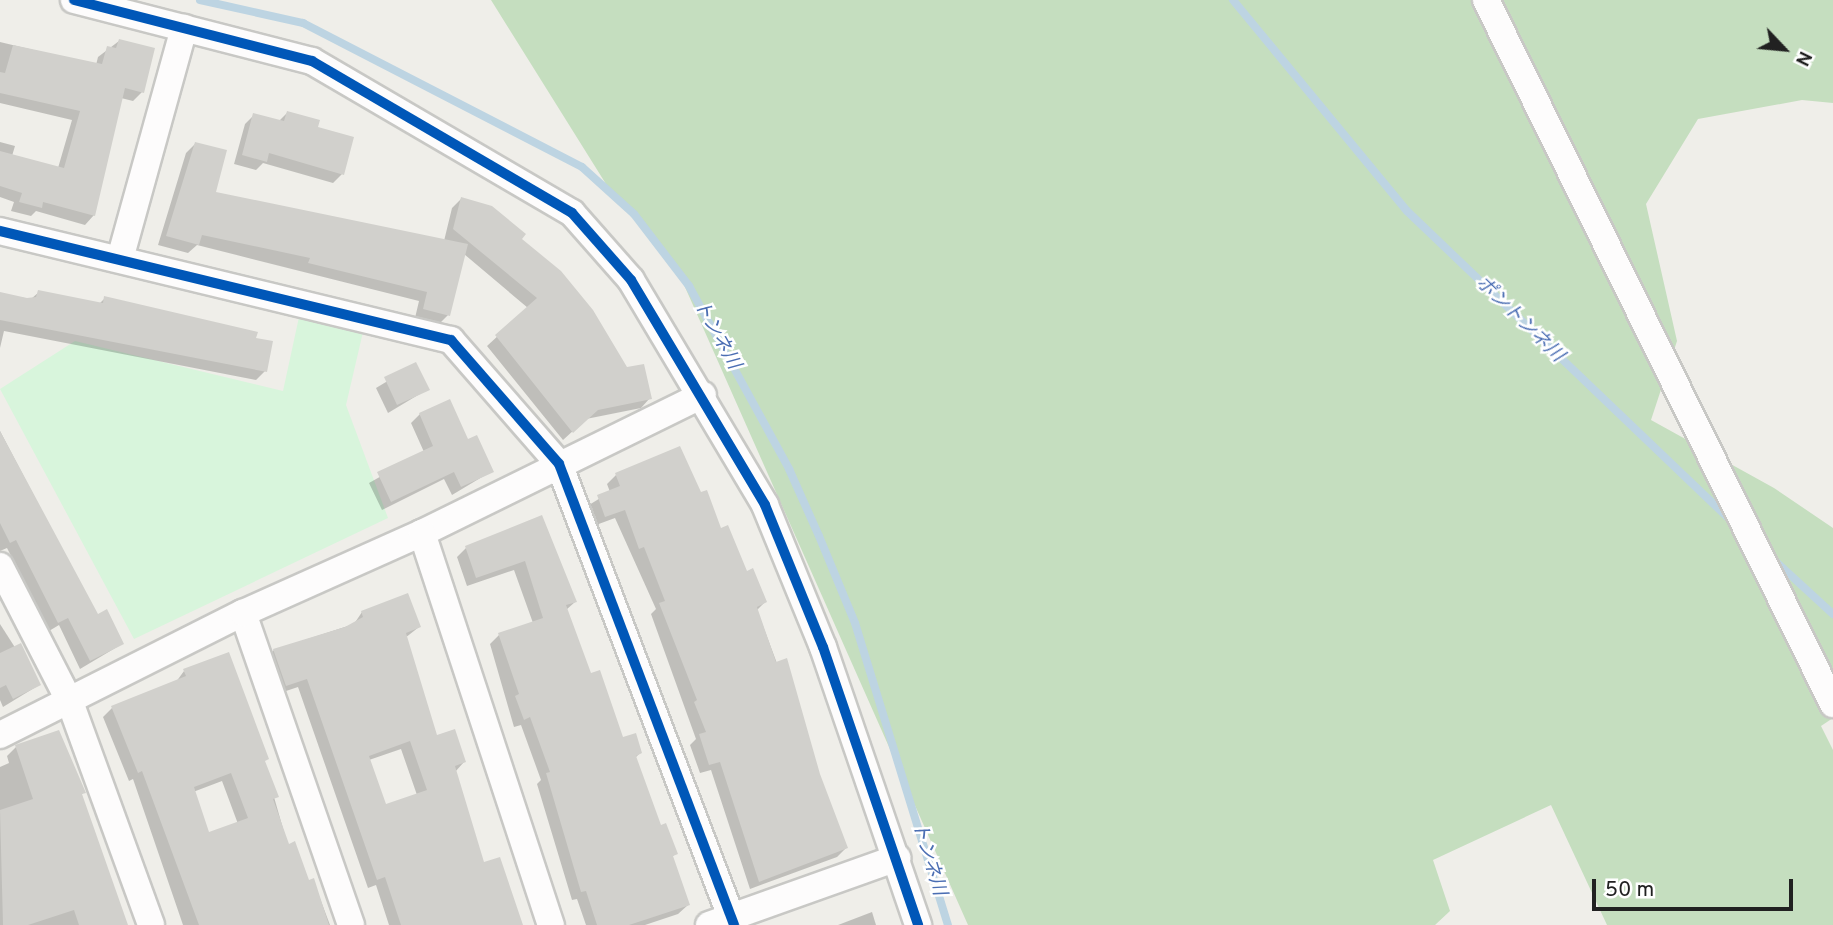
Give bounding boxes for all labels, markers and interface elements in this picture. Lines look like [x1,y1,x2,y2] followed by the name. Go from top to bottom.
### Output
[1749,14,1819,84] north arrow
[1789,47,1817,70] text: N
[1470,272,1568,368] water label: ポントンネ川
[688,296,744,374] water label: トンネ川
[906,819,950,899] water label: トンネ川
[1595,866,1796,910] scale bar
[1605,877,1654,904] text: 50 m

